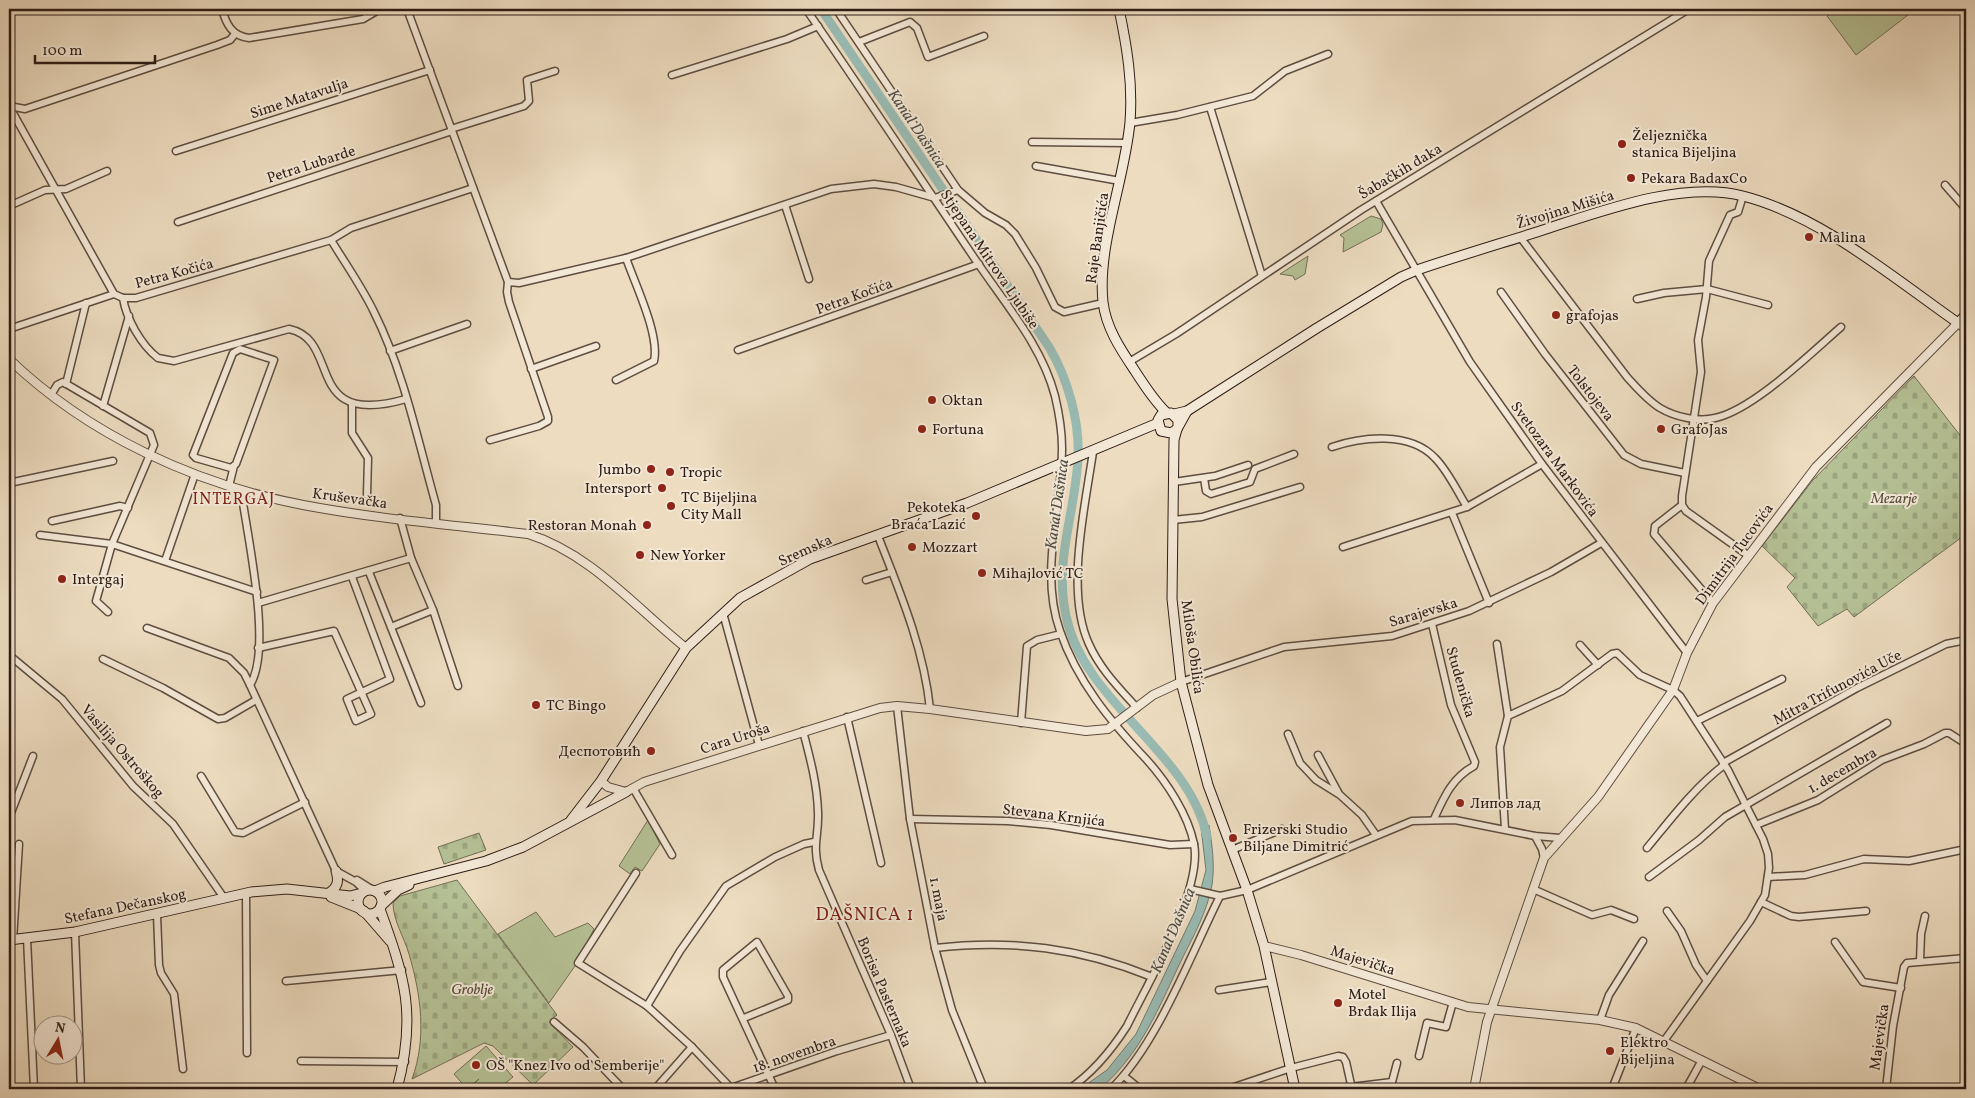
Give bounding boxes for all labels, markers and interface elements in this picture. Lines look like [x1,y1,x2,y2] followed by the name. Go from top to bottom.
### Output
[35,32,155,64] scale bar
[42,41,82,62] text: 100 m
[248,74,351,125] street label: Sime Matavulja
[882,85,951,173] water label: Kanal Dašnica
[1632,126,1737,164] place label: Željeznička stanica Bijeljina
[1616,138,1628,150] marker: Željeznička stanica Bijeljina
[1355,139,1446,205] street label: Šabačkih đaka
[264,141,358,190] street label: Petra Lubarde
[1641,169,1747,190] place label: Pekara BadaxCo
[1625,172,1637,184] marker: Pekara BadaxCo
[934,186,1043,334] street label: Stjepana Mitrova Ljubiše
[1514,186,1617,235] street label: Živojina Mišića
[1082,191,1115,285] street label: Raje Banjičića
[1819,228,1866,249] place label: Malina
[1803,231,1815,243] marker: Malina
[133,254,216,295] street label: Petra Kočića
[813,274,896,321] street label: Petra Kočića
[1566,306,1619,327] place label: grafojas
[1550,309,1562,321] marker: grafojas
[1561,361,1618,426] street label: Tolstojeva
[942,391,983,412] place label: Oktan
[926,394,938,406] marker: Oktan
[1505,398,1603,522] street label: Svetozara Markovića
[932,420,984,441] place label: Fortuna
[1671,420,1728,441] place label: GrafoJas
[916,423,928,435] marker: Fortuna
[1655,423,1667,435] marker: GrafoJas
[1041,457,1075,551] water label: Kanal Dašnica
[598,460,641,481] place label: Jumbo
[645,463,657,475] marker: Jumbo
[680,463,723,484] place label: Tropic
[664,466,676,478] marker: Tropic
[585,479,652,500] place label: Intersport
[656,482,668,494] marker: Intersport
[311,484,389,515] street label: Kruševačka
[681,488,757,526] place label: TC Bijeljina City Mall
[193,489,275,511] district label: INTERGAJ
[1870,489,1918,510] park label: Mezarje
[891,498,966,536] place label: Pekoteka Braća Lazić
[665,500,677,512] marker: TC Bijeljina City Mall
[1691,500,1779,610] street label: Dimitrija Tucovića
[970,510,982,522] marker: Pekoteka Braća Lazić
[528,516,637,537] place label: Restoran Monah
[641,519,653,531] marker: Restoran Monah
[775,530,836,573] street label: Sremska
[922,538,978,559] place label: Mozzart
[906,541,918,553] marker: Mozzart
[650,546,726,567] place label: New Yorker
[634,549,646,561] marker: New Yorker
[992,564,1084,585] place label: Mihajlović TC
[976,567,988,579] marker: Mihajlović TC
[72,570,124,591] place label: Intergaj
[56,573,68,585] marker: Intergaj
[1387,593,1460,634] street label: Sarajevska
[1175,599,1209,696] street label: Miloša Obilića
[1439,644,1480,720] street label: Studenička
[1770,645,1906,731] street label: Mitra Trifunovića Uče
[546,696,606,717] place label: TC Bingo
[530,699,542,711] marker: TC Bingo
[75,701,169,804] street label: Vasilija Ostroškog
[698,718,773,761] street label: Cara Uroša
[558,742,641,763] place label: Деспотовић
[1804,743,1881,800] street label: 1. decembra
[645,745,657,757] marker: Деспотовић
[1470,794,1541,815] place label: Липов лад
[1454,797,1466,809] marker: Липов лад
[1001,800,1106,833] street label: Stevana Krnjića
[1243,820,1348,858] place label: Frizerski Studio Biljane Dimitrić
[1227,832,1239,844] marker: Frizerski Studio Biljane Dimitrić
[923,875,952,923] street label: 1. maja
[63,884,188,931] street label: Stefana Dečanskog
[1146,884,1202,977] water label: Kanal Dašnica
[816,903,914,928] district label: DAŠNICA 1
[851,934,916,1051] street label: Borisa Pasternaka
[1327,941,1398,982] street label: Majevička
[451,980,493,1001] park label: Groblje
[1348,985,1417,1023] place label: Motel Brđak Ilija
[1332,997,1344,1009] marker: Motel Brđak Ilija
[1865,1003,1896,1072] street label: Majevička
[32,1016,82,1066] north arrow
[53,1018,67,1039] text: N
[750,1031,839,1079] street label: 18. novembra
[1620,1033,1675,1071] place label: Elektro Bijeljina
[1604,1045,1616,1057] marker: Elektro Bijeljina
[486,1056,664,1077] place label: OŠ "Knez Ivo od Semberije"
[470,1059,482,1071] marker: OŠ "Knez Ivo od Semberije"

